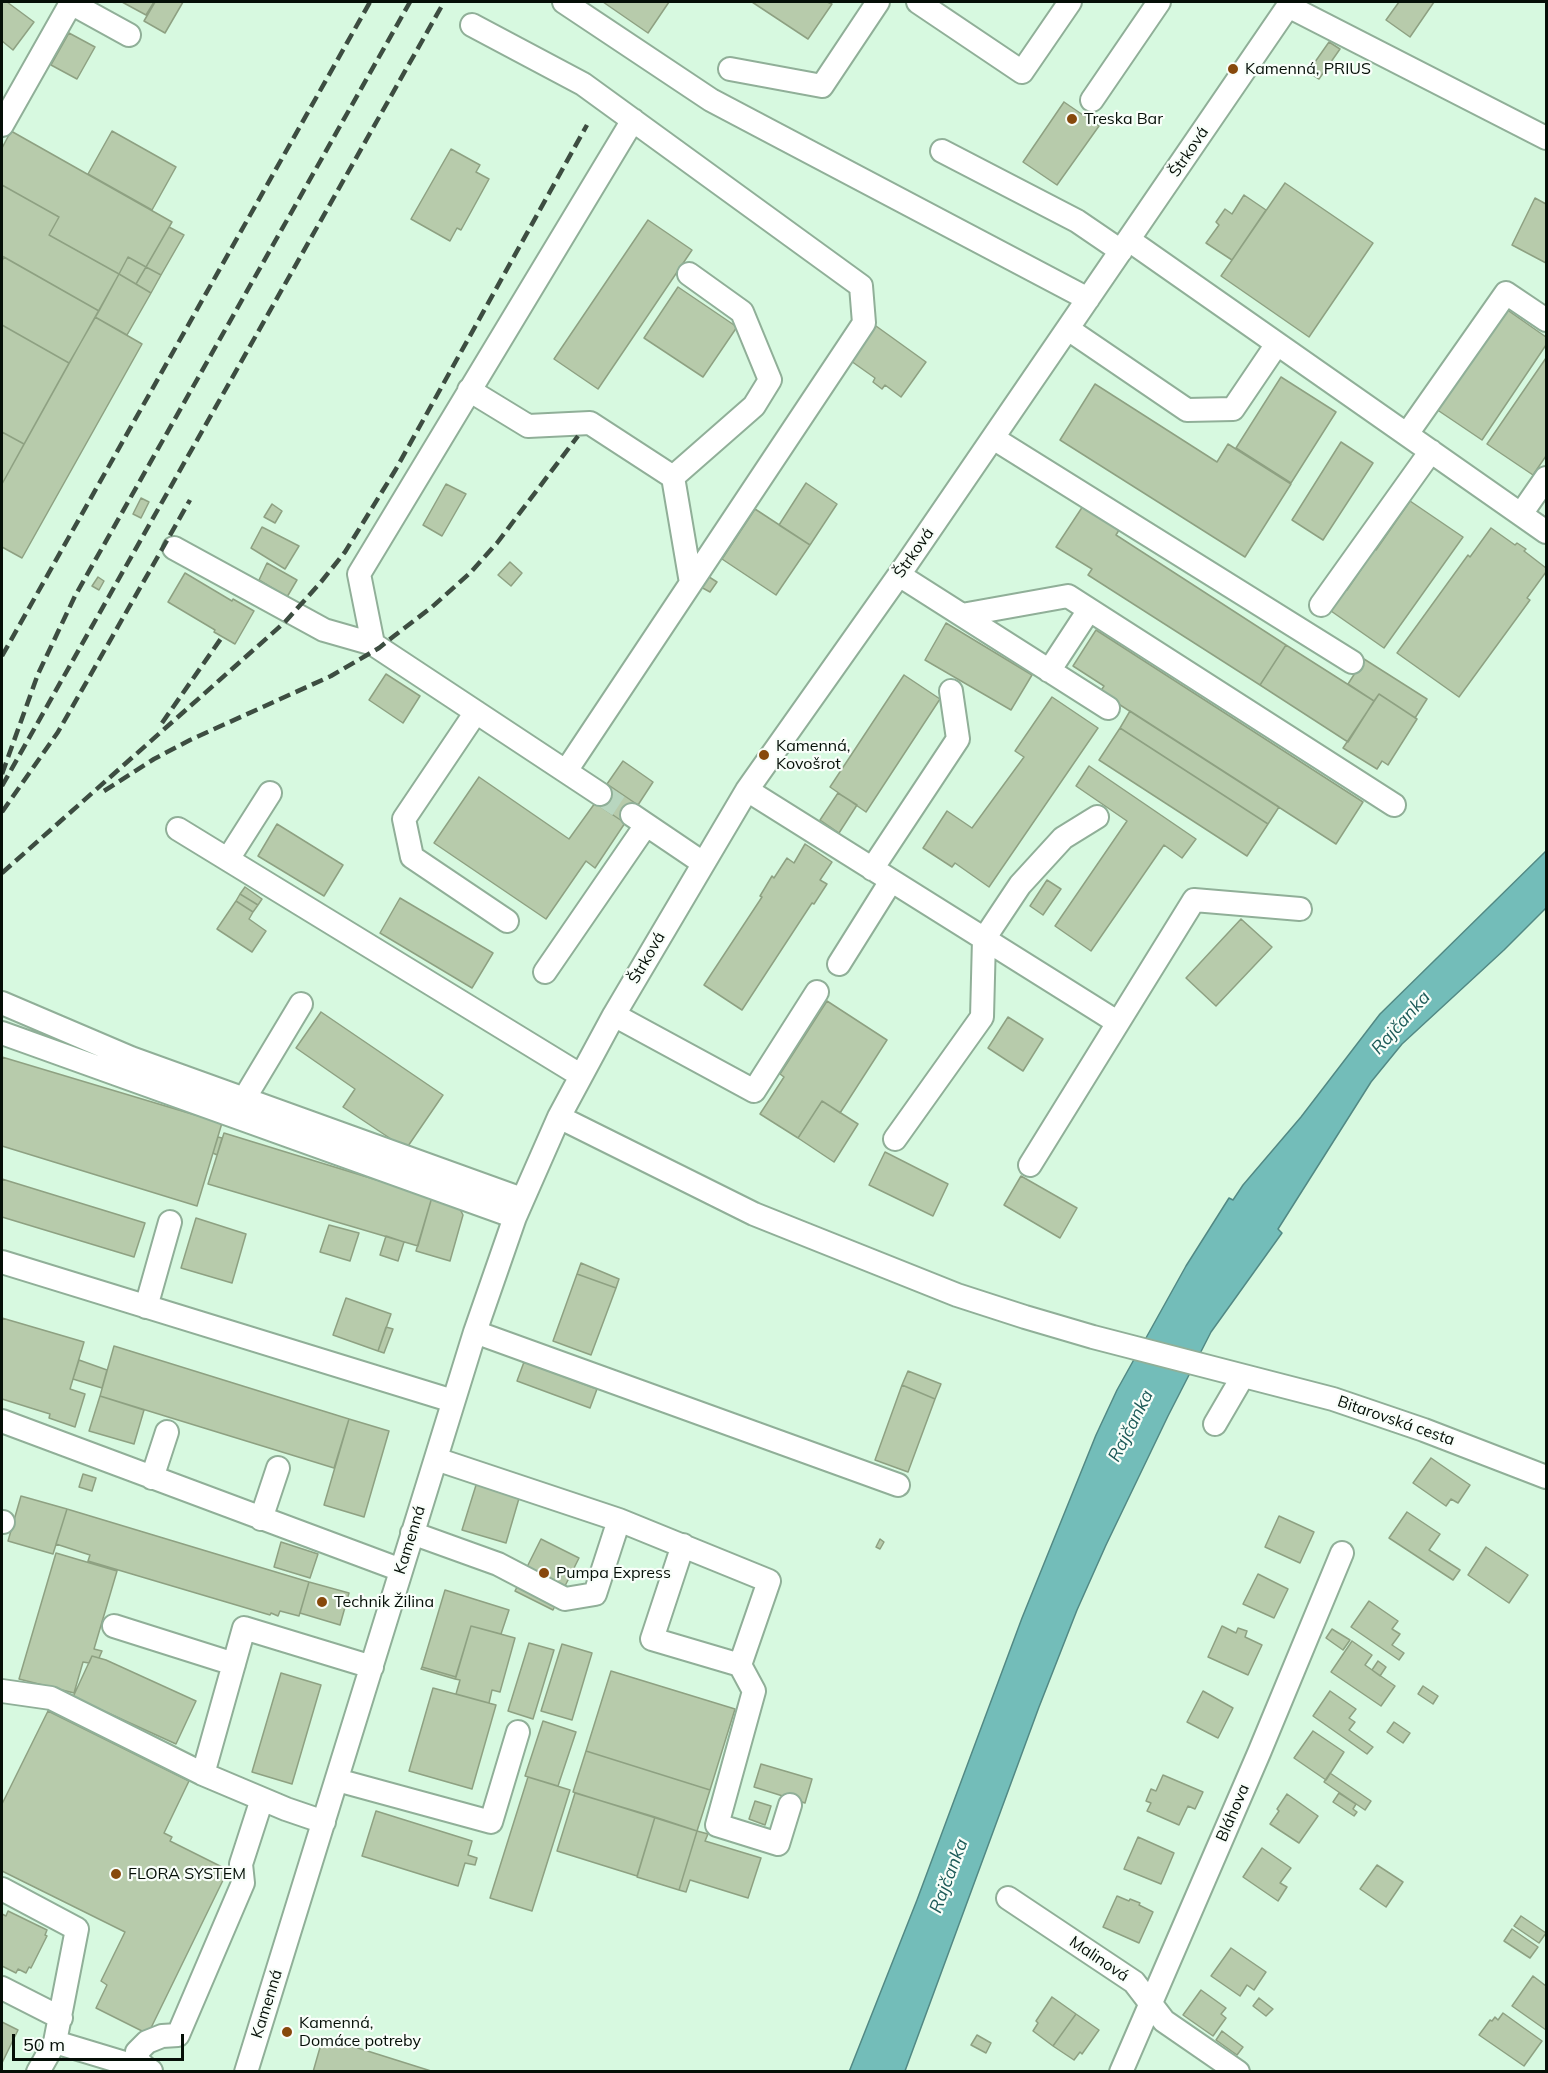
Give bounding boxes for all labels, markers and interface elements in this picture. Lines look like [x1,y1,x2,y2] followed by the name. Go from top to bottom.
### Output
[1245,59,1371,79] place label: Kamenná, PRIUS
[1226,62,1240,76] marker: Kamenná, PRIUS
[1084,109,1163,129] place label: Treska Bar
[1065,112,1079,126] marker: Treska Bar
[1165,123,1213,181] street label: Štrková
[890,524,938,582] street label: Štrková
[776,736,850,774] place label: Kamenná, Kovošrot
[757,748,771,762] marker: Kamenná, Kovošrot
[625,929,669,987] street label: Štrková
[1367,987,1435,1059] water label: Rajčanka
[1104,1386,1158,1466] water label: Rajčanka
[1335,1392,1457,1450] street label: Bitarovská cesta
[390,1503,430,1577] street label: Kamenná
[556,1563,671,1583] place label: Pumpa Express
[537,1566,551,1580] marker: Pumpa Express
[334,1592,434,1612] place label: Technik Žilina
[315,1595,329,1609] marker: Technik Žilina
[1212,1781,1254,1845] street label: Bláhova
[925,1836,973,1916] water label: Rajčanka
[128,1864,246,1884] place label: FLORA SYSTEM
[109,1867,123,1881] marker: FLORA SYSTEM
[1066,1932,1132,1986] street label: Malinová
[247,1967,287,2041] street label: Kamenná
[299,2013,421,2051] place label: Kamenná, Domáce potreby
[15,2022,188,2060] scale bar
[280,2025,294,2039] marker: Kamenná, Domáce potreby
[23,2033,65,2056] text: 50 m

